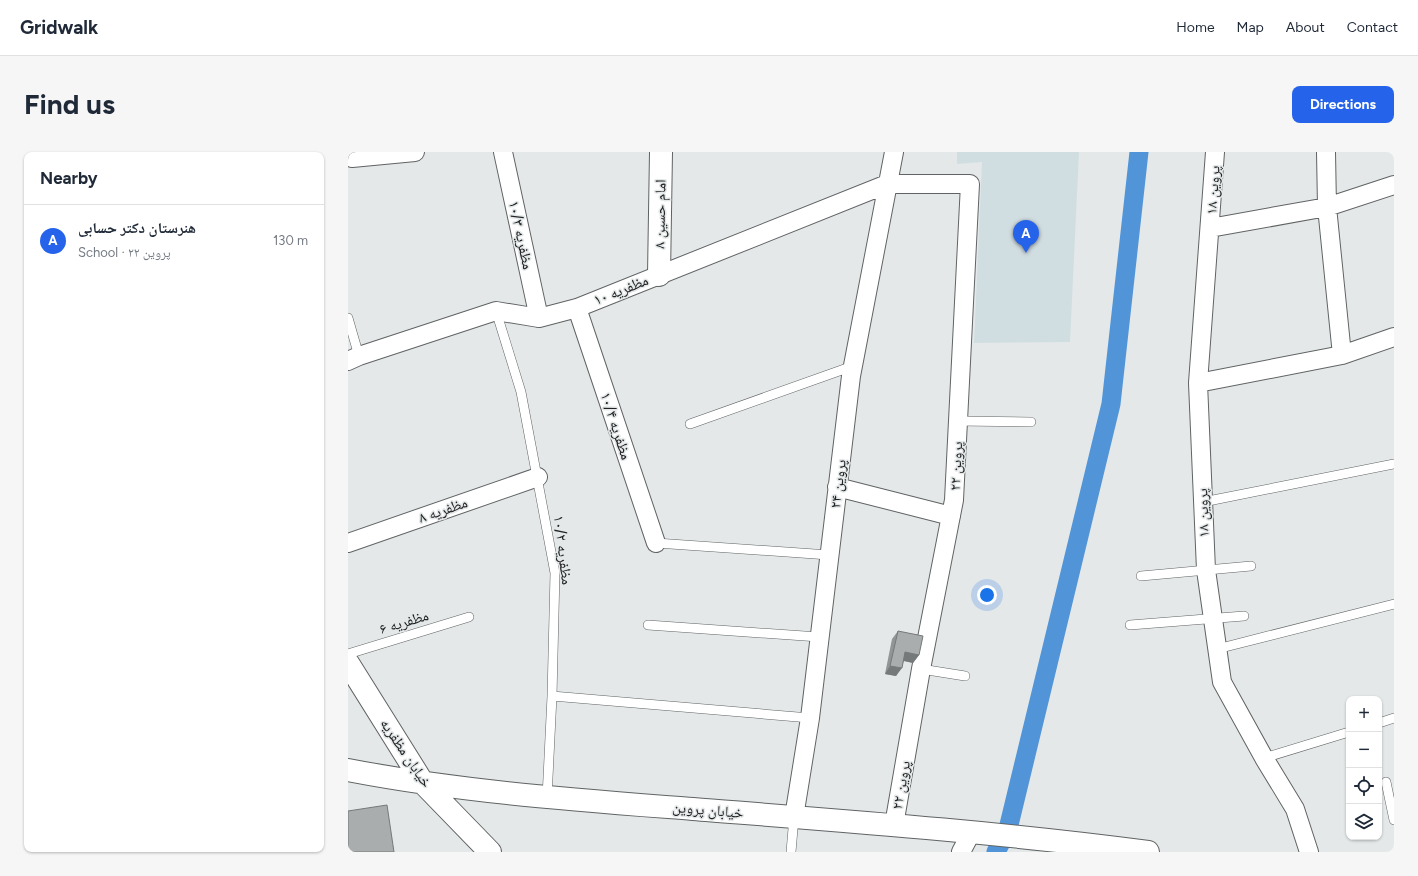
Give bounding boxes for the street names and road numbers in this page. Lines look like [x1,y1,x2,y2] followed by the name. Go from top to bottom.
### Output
[1202,165,1225,215] street label: پروین ۱۸
[650,179,671,249] street label: امام حسین ۸
[505,199,537,271] street label: مظفریه ۱۰/۳
[591,271,651,309] street label: مظفریه ۱۰
[597,390,635,462] street label: مظفریه ۱۰/۴
[946,441,967,491] street label: پروین ۲۲
[826,458,851,510] street label: پروین ۲۴
[1193,488,1214,538] street label: پروین ۱۸
[416,493,470,527] street label: مظفریه ۸
[550,514,576,586] street label: مظفریه ۱۰/۲
[377,606,431,638] street label: مظفریه ۶
[376,715,436,792] street label: خیابان مظفریه
[888,759,915,811] street label: پروین ۲۲
[672,798,745,823] street label: خیابان پروین

